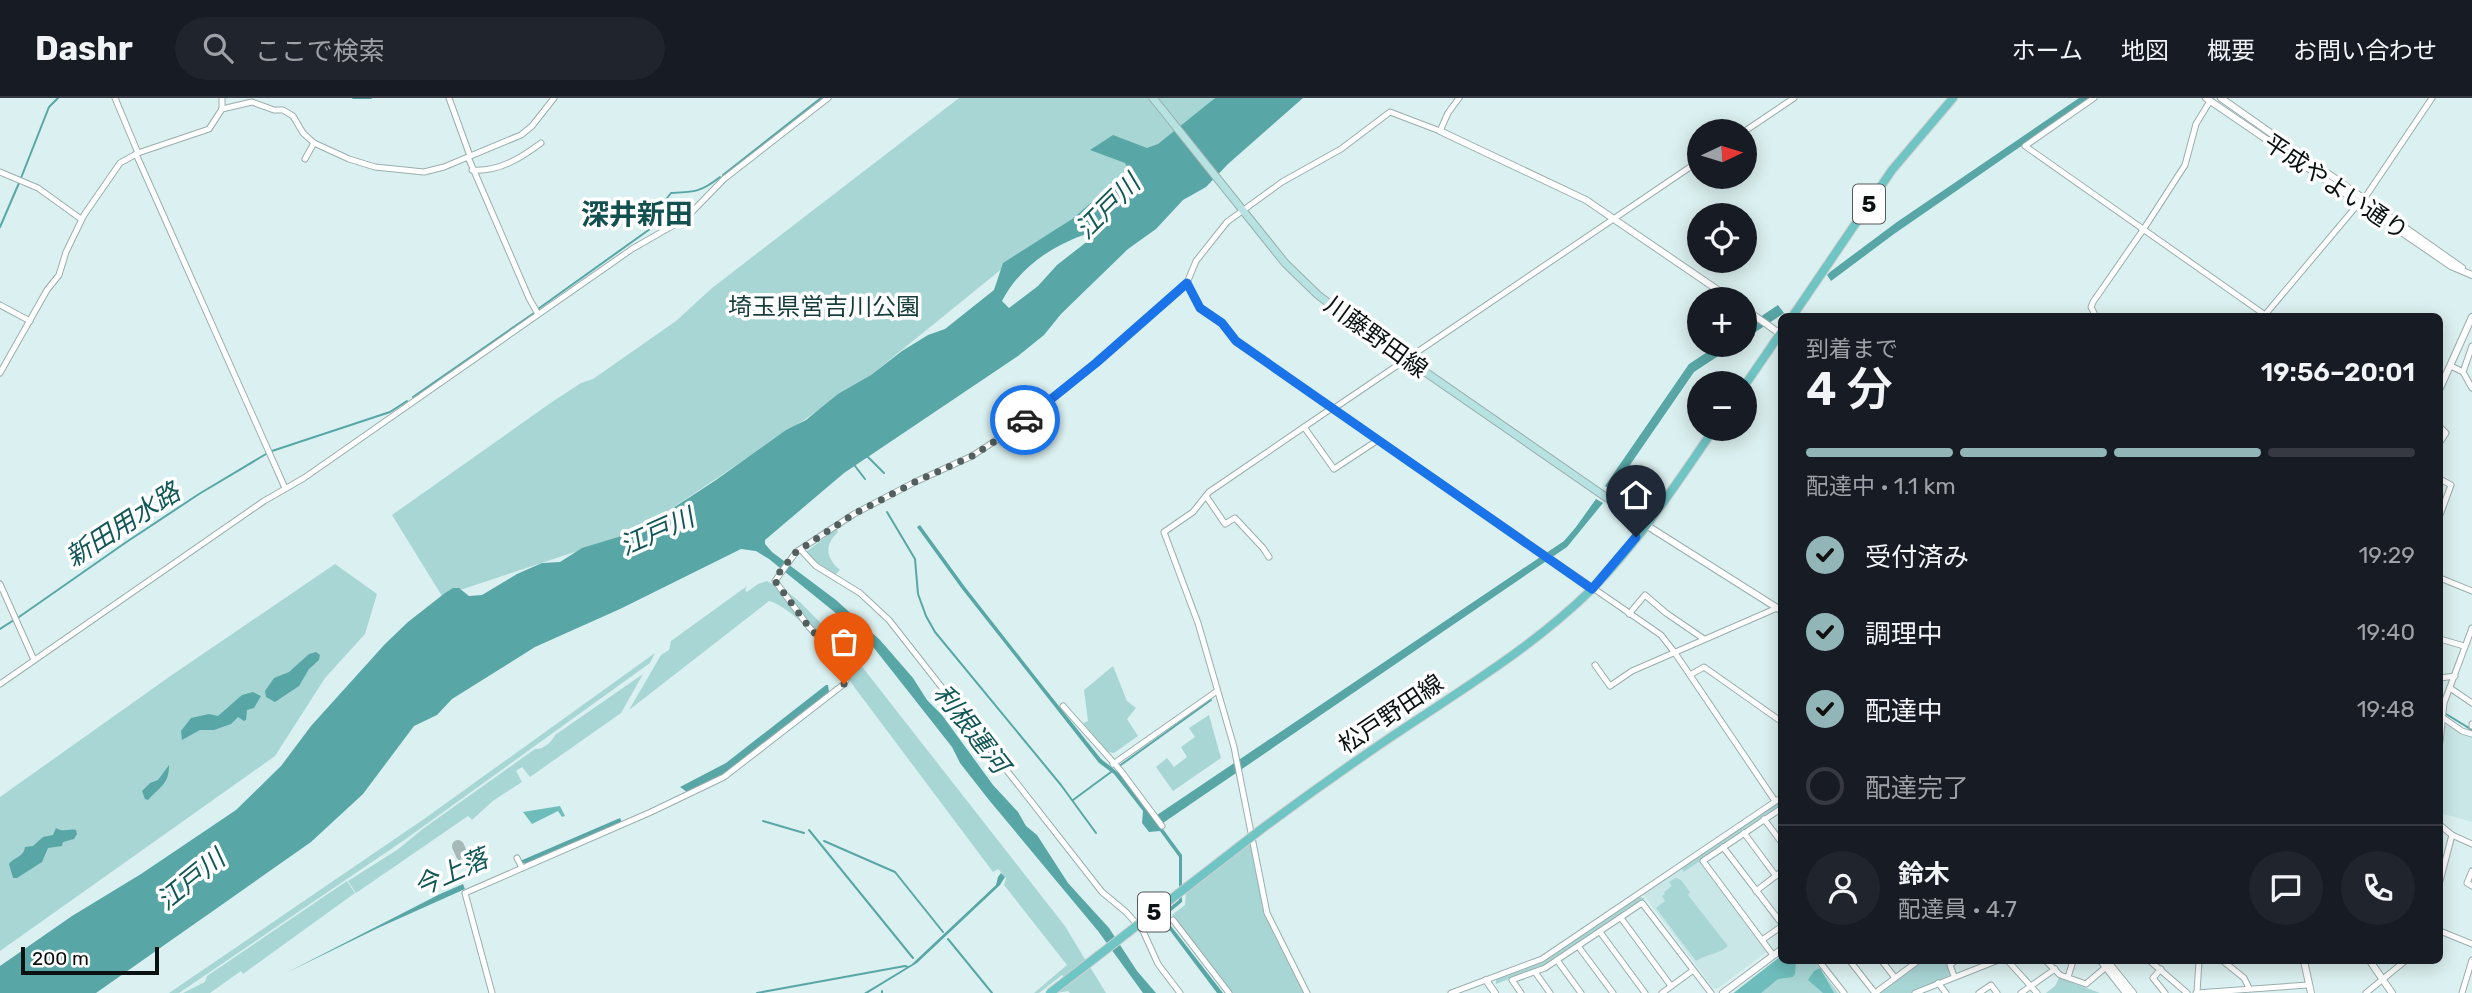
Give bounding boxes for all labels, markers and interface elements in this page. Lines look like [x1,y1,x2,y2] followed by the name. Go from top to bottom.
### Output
[175,17,665,80] search box
[35,29,133,68] text: Dashr
[199,29,237,67] icon: search
[255,36,385,67] text: ここで検索
[2012,37,2083,65] text: ホーム
[2121,37,2169,65] text: 地図
[2207,37,2255,65] text: 概要
[2293,37,2437,65] text: お問い合わせ
[1687,119,1757,189] north arrow
[1687,119,1757,441] map controls
[2259,128,2413,246] street label: 平成やよい通り
[1069,166,1149,246] water label: 江戸川
[1853,184,1885,223] road number: 5
[581,198,693,231] district label: 深井新田
[1687,203,1757,273] button: locate
[1687,287,1757,357] button: +
[1319,290,1433,384] street label: 川藤野田線
[728,293,920,321] park label: 埼玉県営吉川公園
[1806,335,1898,363] text: 到着まで
[2261,357,2415,388] text: 19:56–20:01
[1806,362,1893,417] text: 4 分
[1687,371,1757,441] button: −
[990,385,1060,455] courier
[1006,401,1044,439] icon: car
[1606,465,1666,537] pin
[1806,472,1956,500] text: 配達中 · 1.1 km
[60,476,188,573] water label: 新田用水路
[1617,476,1655,514] icon: home
[615,501,702,562] water label: 江戸川
[1806,536,1844,574] icon: check
[2358,541,2415,569] text: 19:29
[1865,542,1969,573] text: 受付済み
[814,612,874,684] pin
[1806,613,1844,651] icon: check
[2357,618,2415,646] text: 19:40
[1865,619,1943,650] text: 調理中
[825,623,863,661] icon: bag
[1333,669,1449,759] street label: 松戸野田線
[927,678,1018,783] water label: 利根運河
[1806,690,1844,728] icon: check
[2357,695,2415,723] text: 19:48
[1865,696,1943,727] text: 配達中
[1865,773,1969,804] text: 配達完了
[409,841,497,903] water label: 今上落
[151,842,233,917] water label: 江戸川
[1806,851,1880,925] button: person
[2249,851,2323,925] button: chat
[2341,851,2415,925] button: phone
[1898,859,1950,890] text: 鈴木
[1138,892,1170,932] road number: 5
[1898,895,2017,923] text: 配達員 · 4.7
[21,944,159,976] scale bar
[32,947,89,970] text: 200 m

